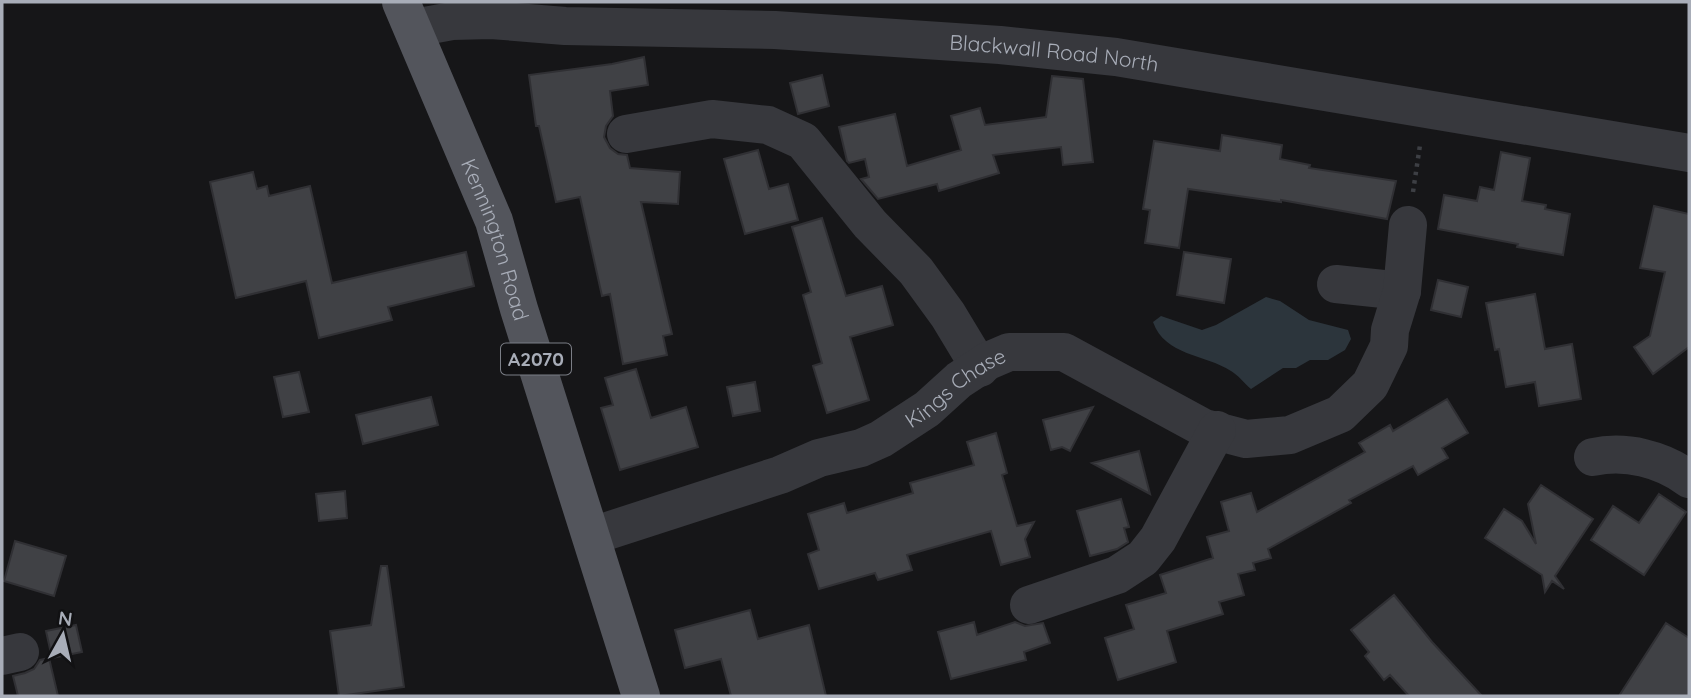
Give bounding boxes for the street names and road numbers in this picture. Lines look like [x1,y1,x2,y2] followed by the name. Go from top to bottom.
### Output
[949,29,1161,77] street label: Blackwall Road North
[456,155,535,324] street label: Kennington Road
[900,342,1009,433] street label: Kings Chase
[501,344,571,374] road number: A2070

